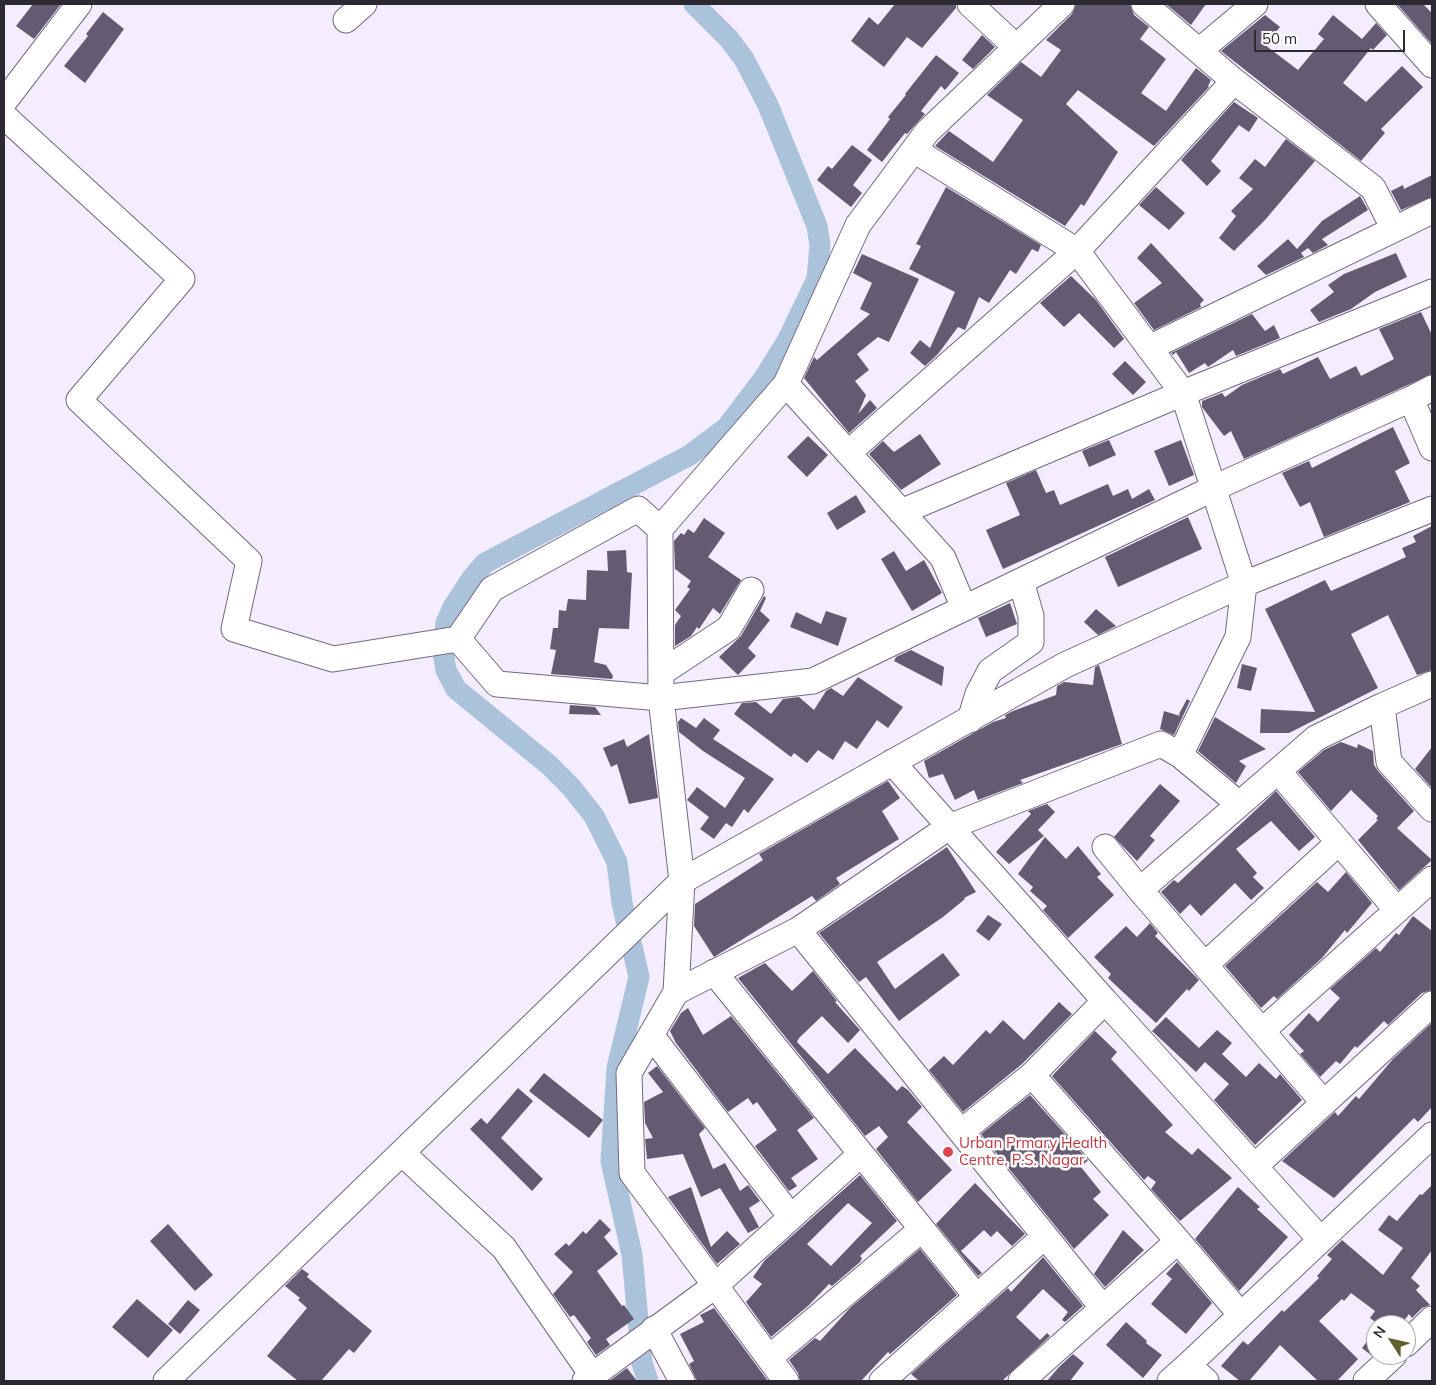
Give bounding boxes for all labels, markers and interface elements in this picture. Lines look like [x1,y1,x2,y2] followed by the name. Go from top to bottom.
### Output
[1256,20,1407,52] scale bar
[1262,29,1297,48] text: 50 m
[959,1134,1107,1169] place label: Urban Prmary Health Centre, P.S. Nagar
[941,1145,955,1159] marker: Urban Prmary Health Centre, P.S. Nagar
[1366,1315,1416,1365] north arrow
[1369,1322,1390,1341] text: N

